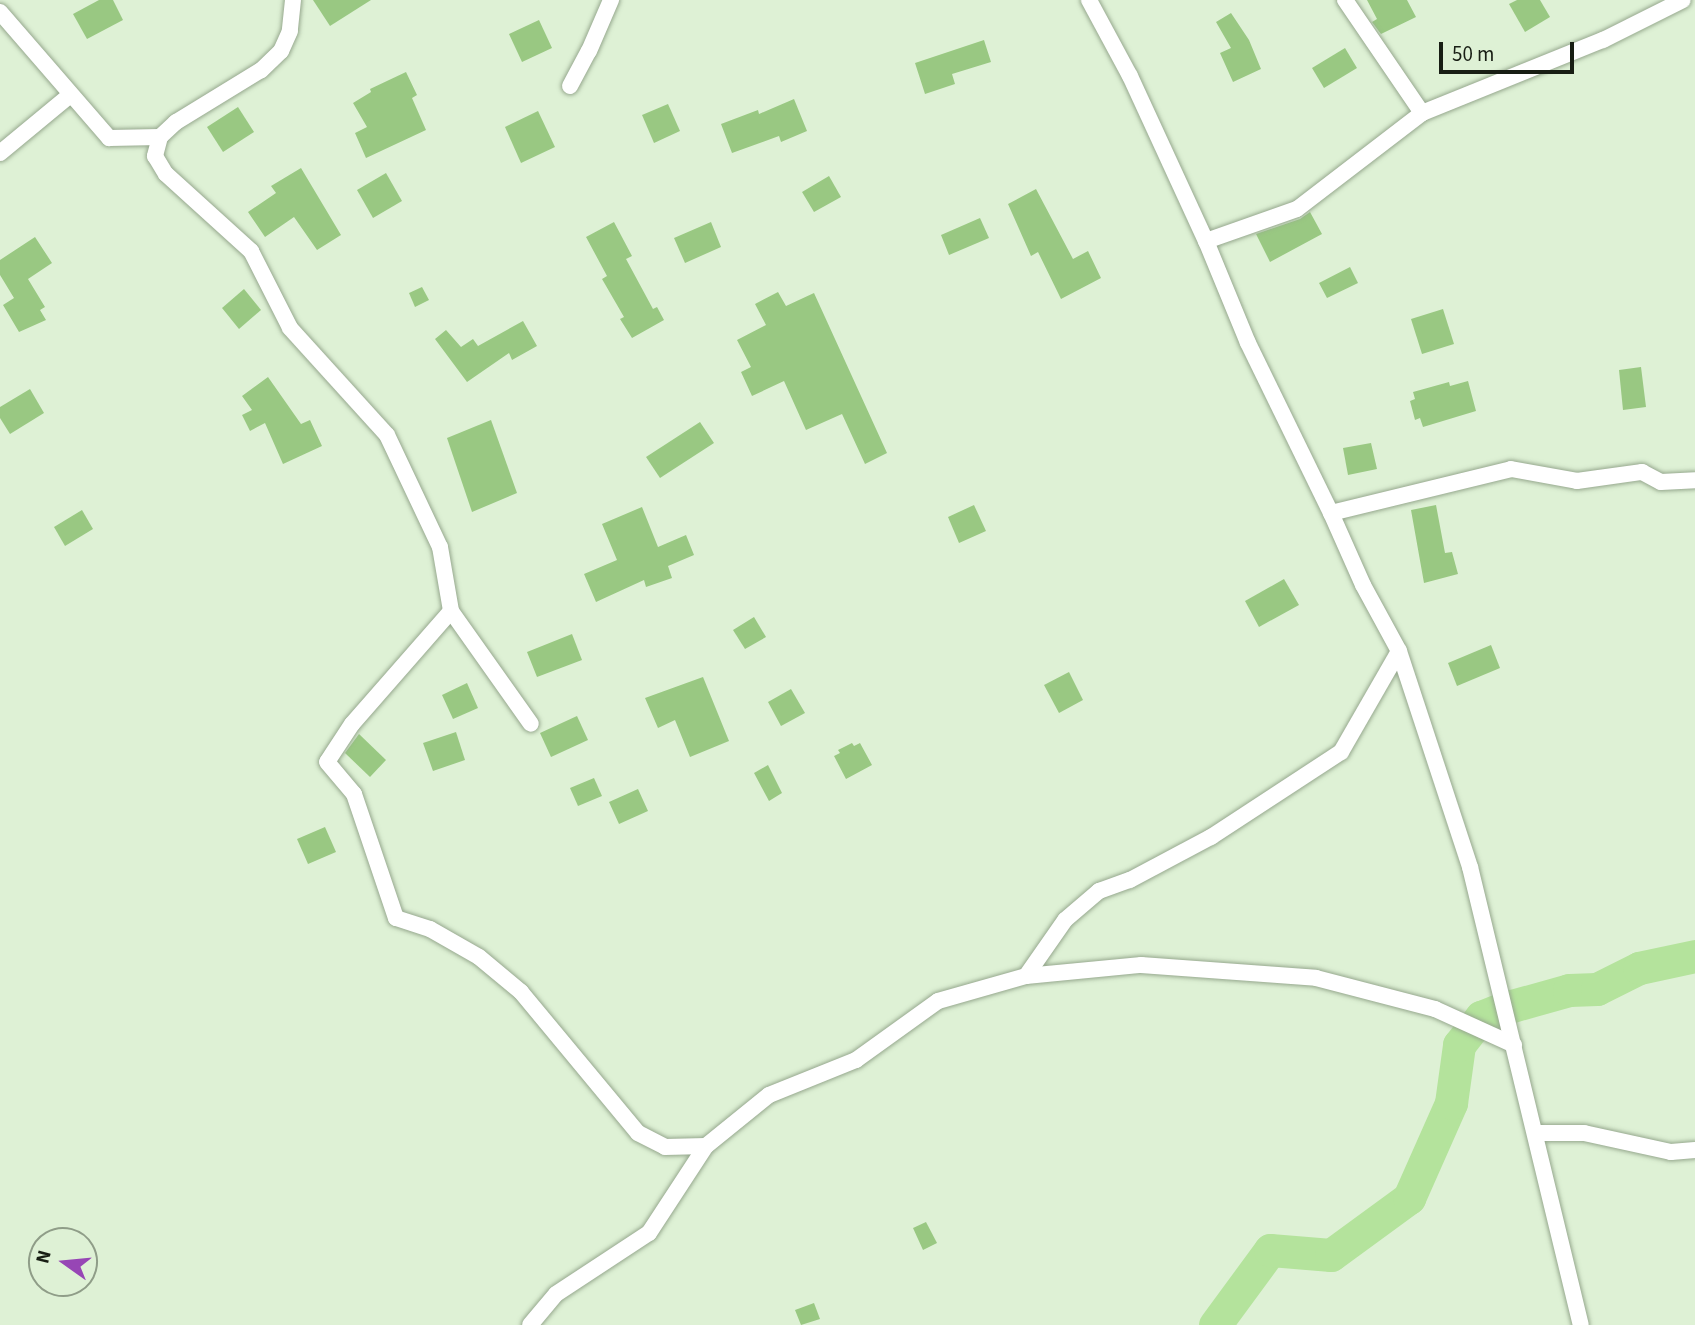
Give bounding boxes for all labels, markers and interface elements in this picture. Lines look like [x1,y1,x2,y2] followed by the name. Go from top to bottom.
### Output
[1443,28,1578,72] scale bar
[1452,39,1494,69] text: 50 m
[28,1227,98,1297] north arrow
[29,1247,59,1267] text: N

